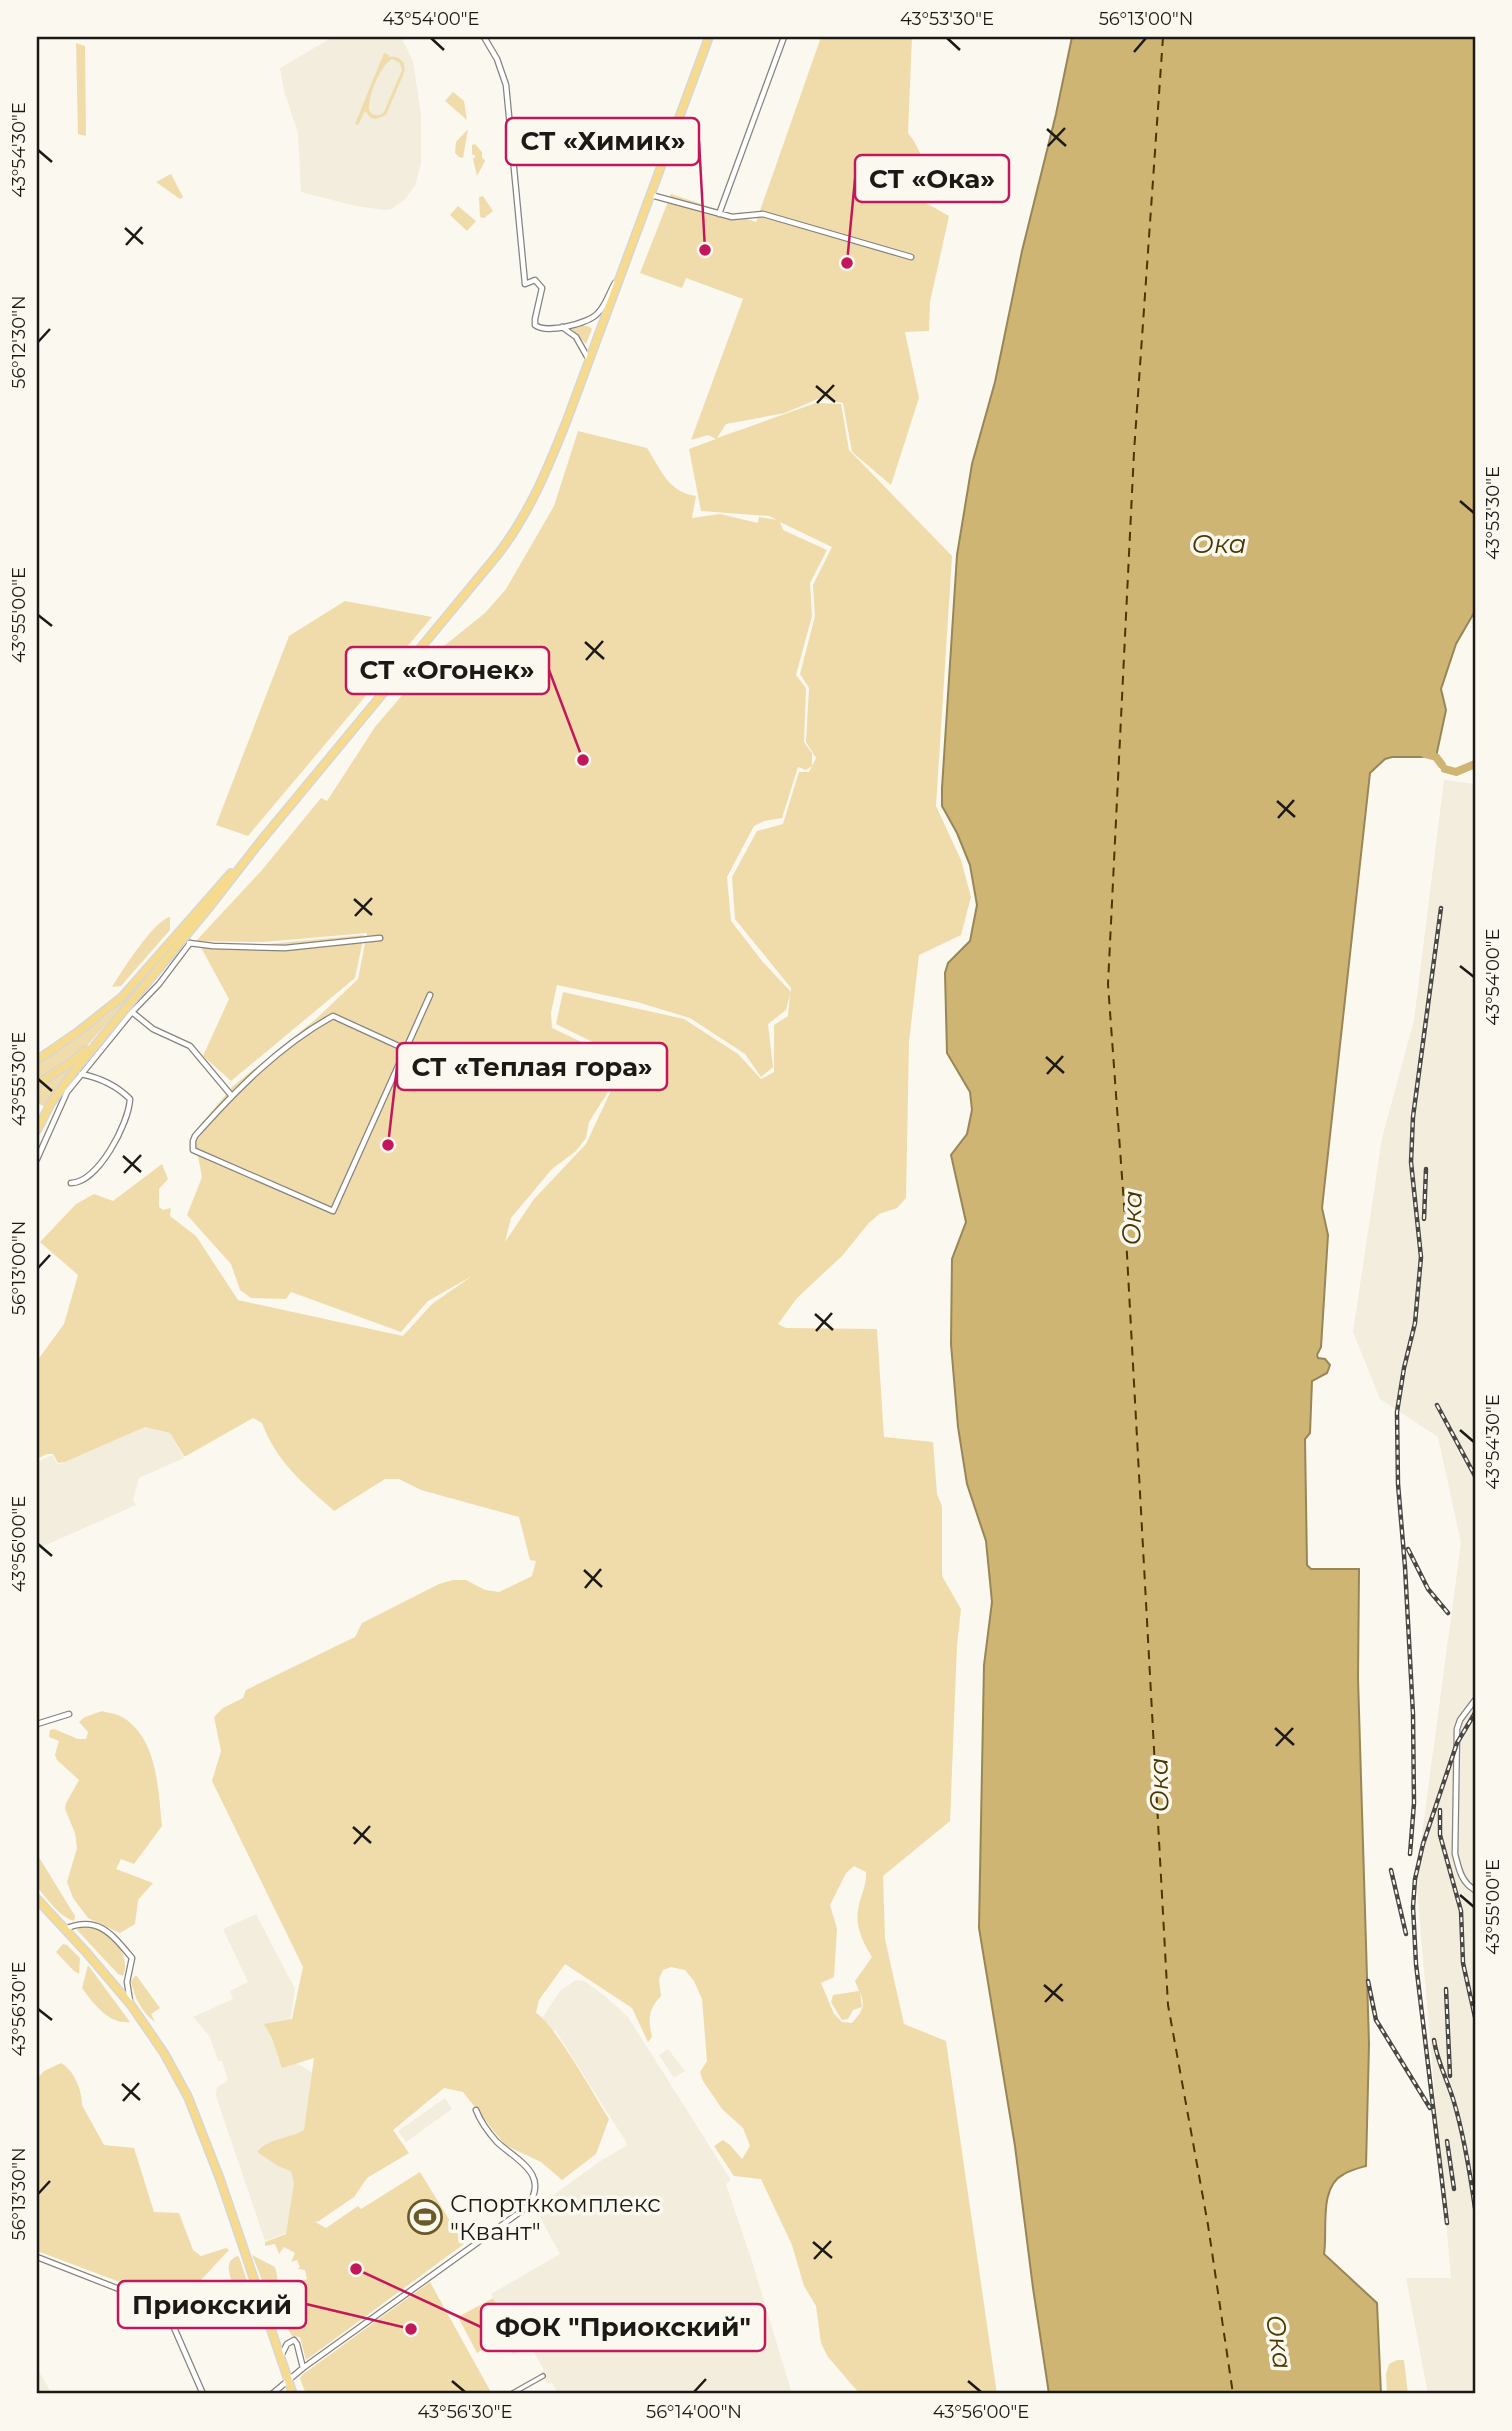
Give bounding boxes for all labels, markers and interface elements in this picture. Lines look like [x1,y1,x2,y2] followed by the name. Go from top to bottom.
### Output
[382,8,480,30] text: 43°54'00"E
[900,8,994,30] text: 43°53'30"E
[1099,8,1193,30] text: 56°13'00"N
[8,102,30,198] text: 43°54'30"E
[506,118,699,165] callout: СТ «Химик»
[521,125,685,157] text: СТ «Химик»
[855,155,1009,202] callout: СТ «Ока»
[869,163,995,195] text: СТ «Ока»
[8,295,30,389] text: 56°12'30"N
[1482,466,1504,560] text: 43°53'30"E
[1192,528,1246,560] water label: Ока
[8,567,30,663] text: 43°55'00"E
[346,647,549,694] callout: СТ «Огонек»
[359,654,535,686] text: СТ «Огонек»
[1482,928,1504,1026] text: 43°54'00"E
[8,1032,30,1126] text: 43°55'30"E
[397,1043,667,1090] callout: СТ «Теплая гора»
[411,1051,653,1083] text: СТ «Теплая гора»
[1115,1190,1149,1246] water label: Ока
[8,1221,30,1315] text: 56°13'00"N
[1482,1394,1504,1490] text: 43°54'30"E
[8,1496,30,1592] text: 43°56'00"E
[1143,1757,1175,1813] water label: Ока
[1482,1859,1504,1955] text: 43°55'00"E
[8,1961,30,2057] text: 43°56'30"E
[8,2147,30,2241] text: 56°13'30"N
[450,2189,661,2246] place label: Спортккомплекс "Квант"
[406,2198,444,2236] sports icon: Спортккомплекс "Квант"
[118,2281,306,2328] callout: Приокский
[132,2289,292,2321] text: Приокский
[481,2304,765,2351] callout: ФОК "Приокский"
[495,2311,751,2343] text: ФОК "Приокский"
[1259,2312,1299,2372] water label: Ока
[417,2401,513,2423] text: 43°56'30"E
[646,2401,742,2423] text: 56°14'00"N
[933,2401,1029,2423] text: 43°56'00"E

